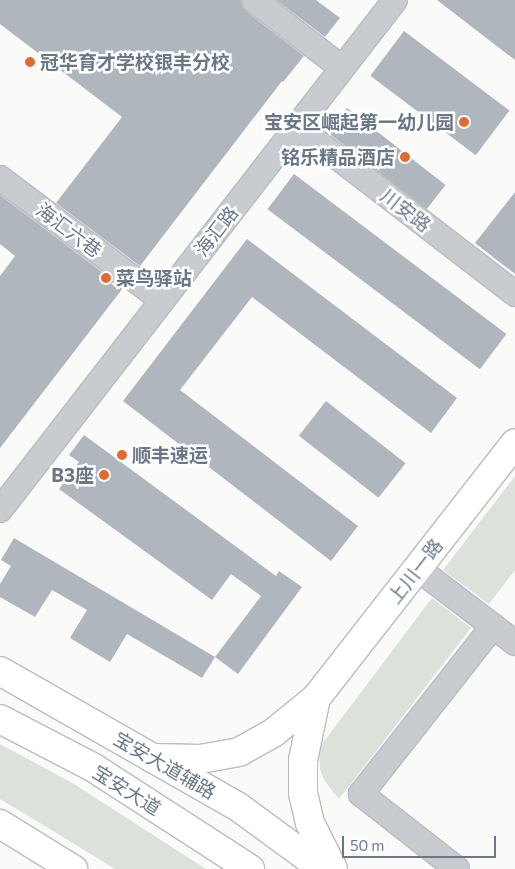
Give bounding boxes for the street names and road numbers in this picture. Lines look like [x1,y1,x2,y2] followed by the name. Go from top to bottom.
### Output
[377,183,435,237] street label: 川安路
[32,198,106,262] street label: 海汇六巷
[189,202,243,260] street label: 海汇路
[383,534,447,608] street label: 上川一路
[110,727,220,803] street label: 宝安大道辅路
[89,760,165,820] street label: 宝安大道

